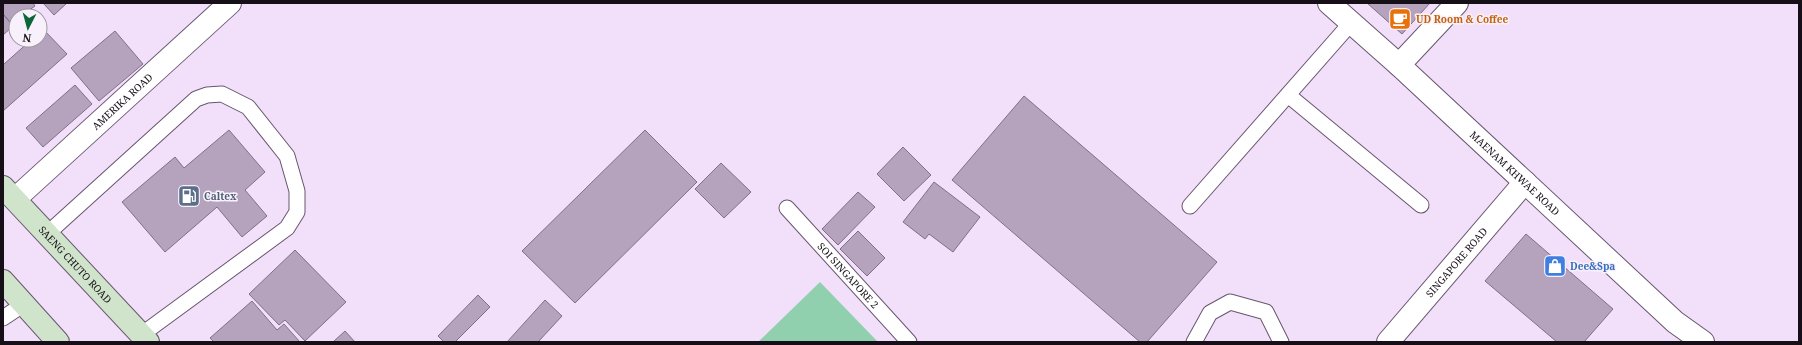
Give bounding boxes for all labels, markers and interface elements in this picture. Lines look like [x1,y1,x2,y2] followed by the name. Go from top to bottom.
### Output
[1387,6,1413,32] cafe icon: UD Room & Coffee
[8,8,48,48] north arrow
[1416,12,1508,26] place label: UD Room & Coffee
[21,30,32,46] text: N
[89,70,156,133] street label: AMERIKA ROAD
[1467,128,1563,218] street label: MAENAM KHWAE ROAD
[176,183,202,209] fuel station icon: Caltex
[204,189,237,203] place label: Caltex
[36,223,115,306] street label: SAENG CHUTO ROAD
[1422,224,1490,300] street label: SINGAPORE ROAD
[815,239,882,311] street label: SOI SINGAPORE 2
[1542,253,1568,279] shop icon: Dee&Spa
[1570,259,1615,273] place label: Dee&Spa

